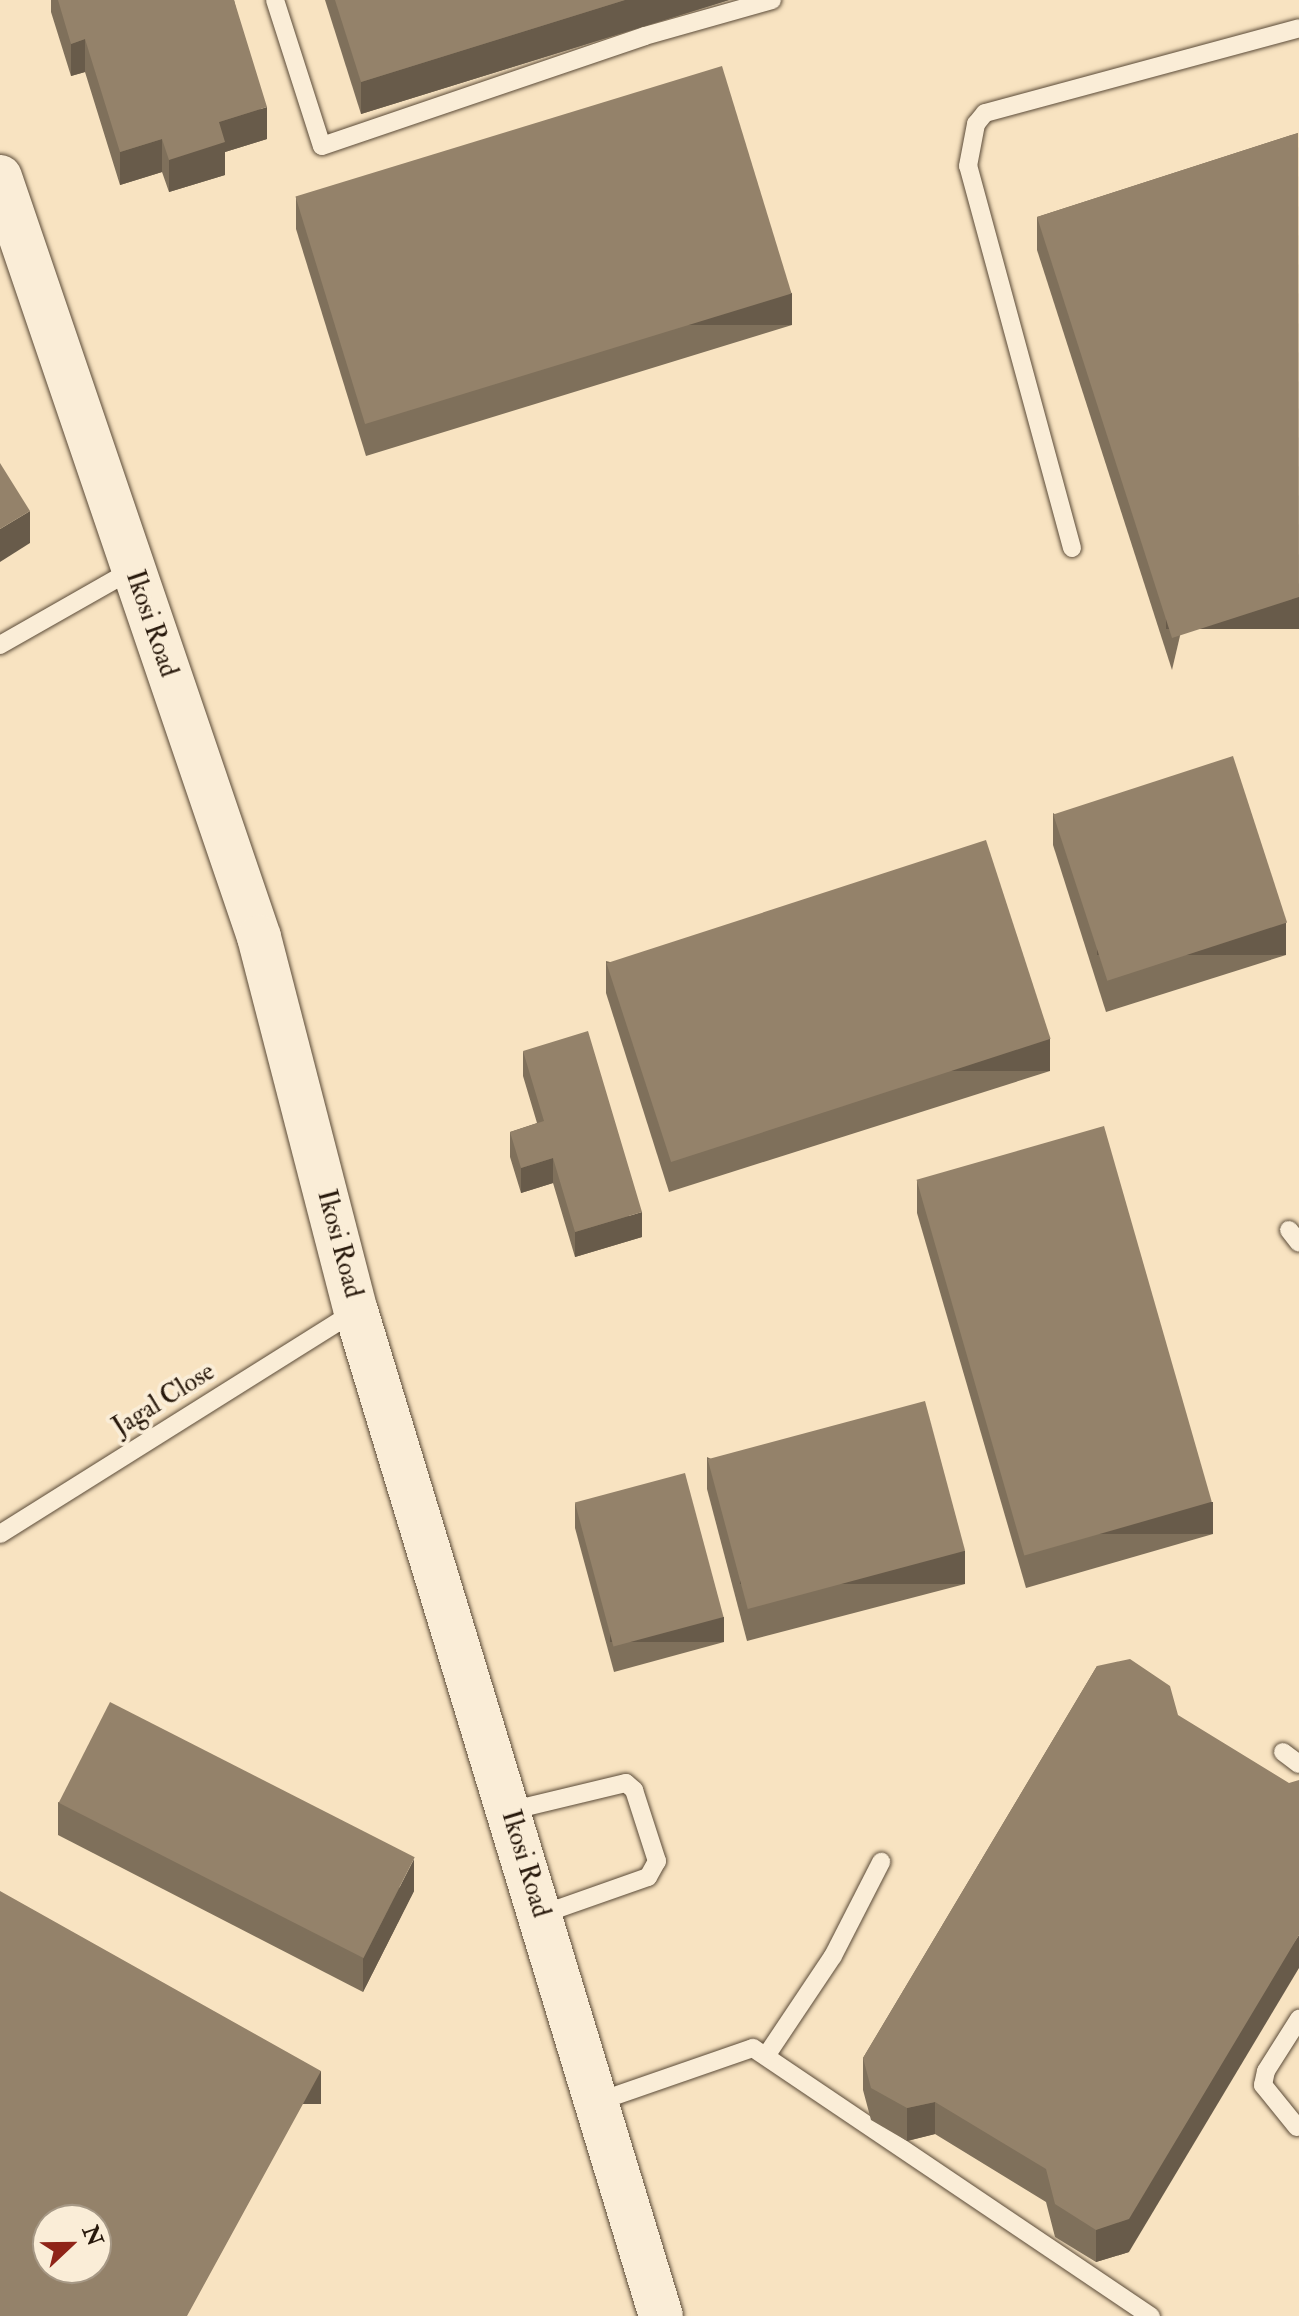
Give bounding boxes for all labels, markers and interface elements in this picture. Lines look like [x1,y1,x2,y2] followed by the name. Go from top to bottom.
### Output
[118,567,184,681] street label: Ikosi Road
[310,1187,368,1301] street label: Ikosi Road
[107,1357,221,1443] street label: Jagal Close
[494,1807,556,1921] street label: Ikosi Road
[32,2204,112,2284] north arrow
[76,2221,109,2250] text: N

